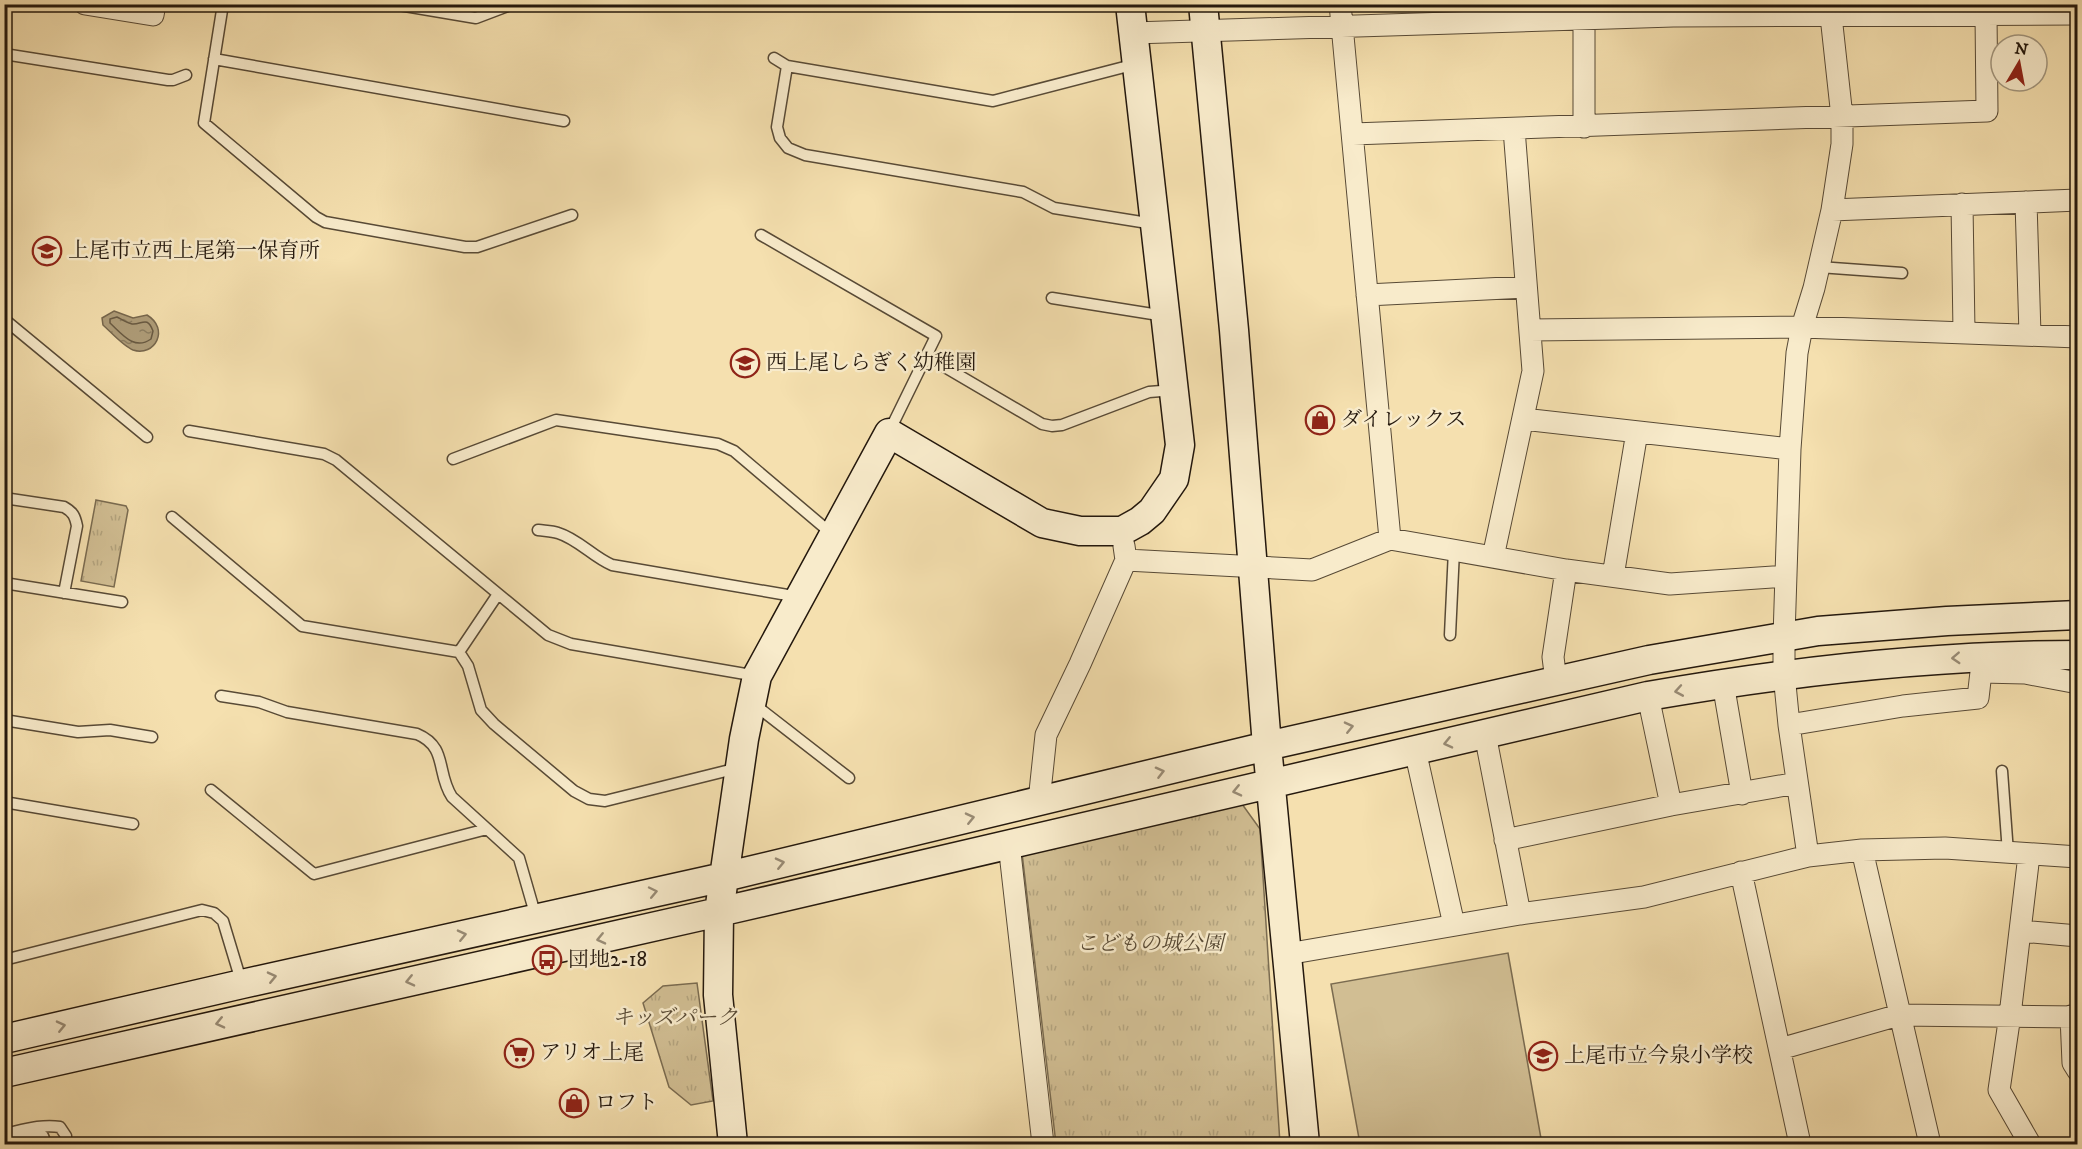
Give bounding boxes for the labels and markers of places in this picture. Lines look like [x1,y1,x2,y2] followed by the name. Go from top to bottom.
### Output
[31,235,63,267] school or university icon: 上尾市立西上尾第一保育所
[68,238,320,264] place label: 上尾市立西上尾第一保育所
[729,347,761,379] school or university icon: 西上尾しらぎく幼稚園
[766,350,976,376] place label: 西上尾しらぎく幼稚園
[1304,404,1336,436] shop icon: ダイレックス
[1341,407,1466,433] place label: ダイレックス
[531,944,563,976] bus stop icon: 団地2-18
[568,947,647,973] place label: 団地2-18
[503,1037,535,1069] supermarket icon: アリオ上尾
[540,1040,644,1066] place label: アリオ上尾
[1527,1040,1559,1072] school or university icon: 上尾市立今泉小学校
[1564,1043,1753,1069] place label: 上尾市立今泉小学校
[558,1087,590,1119] shop icon: ロフト
[595,1090,658,1116] place label: ロフト

